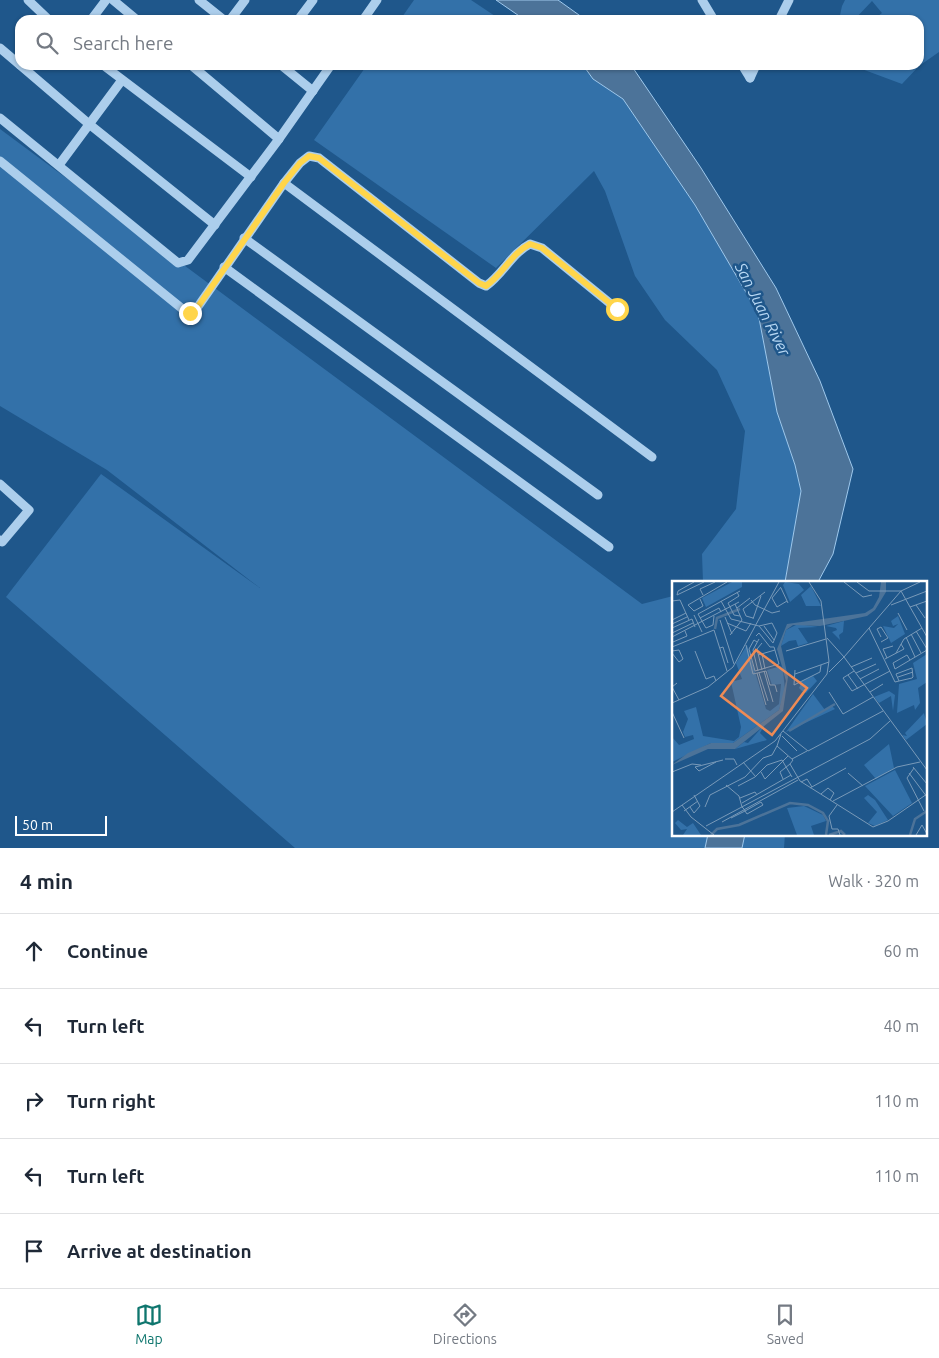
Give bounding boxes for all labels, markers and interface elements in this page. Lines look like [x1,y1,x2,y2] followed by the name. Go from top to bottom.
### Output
[15,15,924,70] search box
[33,29,61,57] icon: search
[73,32,173,54] text: Search here
[731,258,795,359] water label: San Juan River
[606,298,629,321] route start
[179,302,202,325] route end
[672,581,926,836] inset map
[15,813,108,836] scale bar
[22,817,53,833] text: 50 m
[20,869,73,893] text: 4 min
[828,872,919,890] text: Walk · 320 m
[20,937,48,965] icon: ahead
[67,940,148,962] text: Continue
[883,942,919,960] text: 60 m
[20,1012,48,1040] icon: left
[67,1015,145,1037] text: Turn left
[883,1017,919,1035] text: 40 m
[20,1087,48,1115] icon: right
[67,1090,155,1112] text: Turn right
[874,1092,919,1110] text: 110 m
[20,1162,48,1190] icon: left
[67,1165,145,1187] text: Turn left
[874,1167,919,1185] text: 110 m
[20,1237,48,1265] icon: arrive
[67,1240,252,1262] text: Arrive at destination
[135,1301,163,1347] tab: Map
[433,1301,497,1347] tab: Directions
[767,1301,804,1347] tab: Saved

